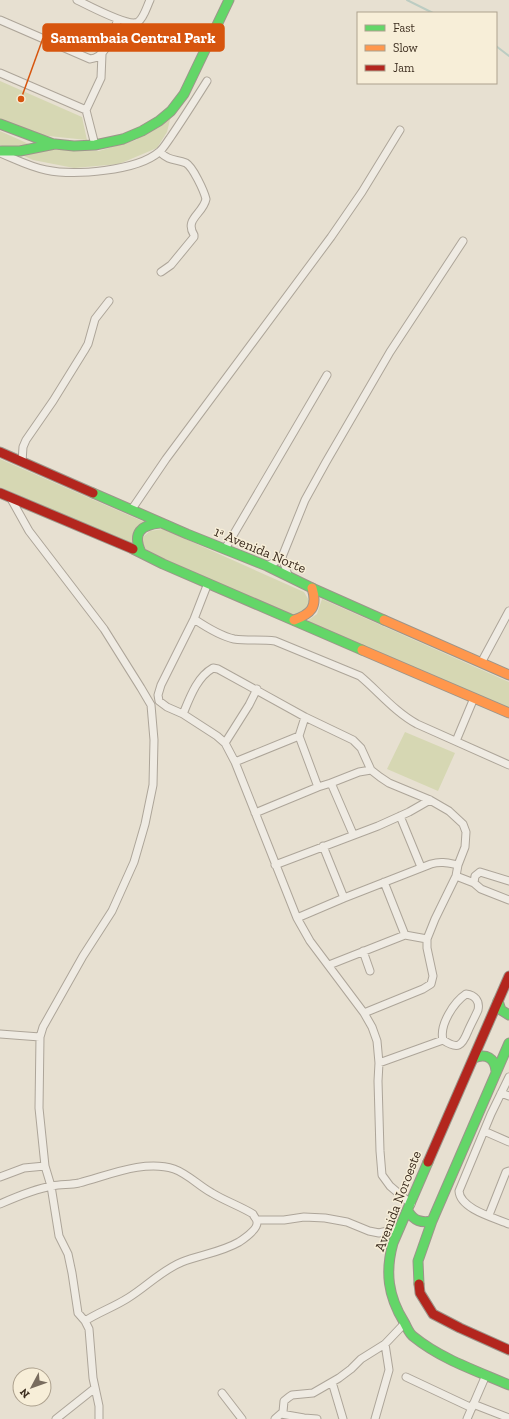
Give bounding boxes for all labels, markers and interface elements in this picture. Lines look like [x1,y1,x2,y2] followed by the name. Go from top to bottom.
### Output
[357,12,497,84] legend
[393,21,416,35] text: Fast
[43,24,224,51] callout: Samambaia Central Park
[51,29,216,47] text: Samambaia Central Park
[393,41,419,55] text: Slow
[393,61,415,75] text: Jam
[211,523,309,577] street label: 1ᵃ Avenida Norte
[371,1148,425,1254] street label: Avenida Noroeste
[12,1367,52,1407] north arrow
[17,1385,32,1401] text: N

